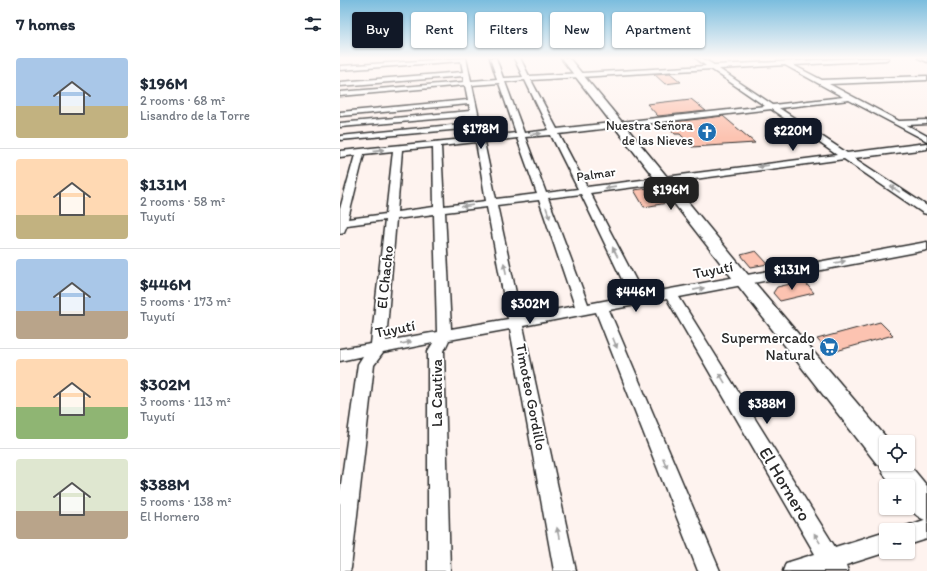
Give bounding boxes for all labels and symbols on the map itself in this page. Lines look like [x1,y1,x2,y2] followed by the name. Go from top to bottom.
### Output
[453,116,509,150] pin: $178M
[606,118,693,148] place label: Nuestra Señora de las Nieves
[765,118,821,152] pin: $220M
[696,121,718,143] church icon: Nuestra Señora de las Nieves
[530,130,542,137] one-way arrow
[373,147,385,154] one-way arrow
[757,163,769,170] one-way arrow
[575,164,617,184] street label: Palmar
[643,177,699,211] pin: $196M
[604,183,616,190] one-way arrow
[889,185,900,193] one-way arrow
[461,203,473,209] one-way arrow
[546,207,552,219] one-way arrow
[373,244,397,310] street label: El Chacho
[612,247,618,258] one-way arrow
[692,257,735,283] street label: Tuyutí
[764,257,820,291] pin: $131M
[834,259,847,265] one-way arrow
[502,262,508,274] one-way arrow
[608,279,664,313] pin: $446M
[693,285,705,291] one-way arrow
[502,291,558,325] pin: $302M
[374,316,417,342] street label: Tuyutí
[721,329,816,364] place label: Supermercado Natural
[818,336,840,358] supermarket icon: Supermercado Natural
[613,338,619,350] one-way arrow
[400,340,412,346] one-way arrow
[512,342,550,452] street label: Timoteo Gordillo
[428,358,446,427] street label: La Cautiva
[718,372,725,384] one-way arrow
[739,391,795,425] pin: $388M
[754,443,816,525] street label: El Hornero
[662,458,668,470] one-way arrow
[554,527,560,539] one-way arrow
[814,532,821,544] one-way arrow

